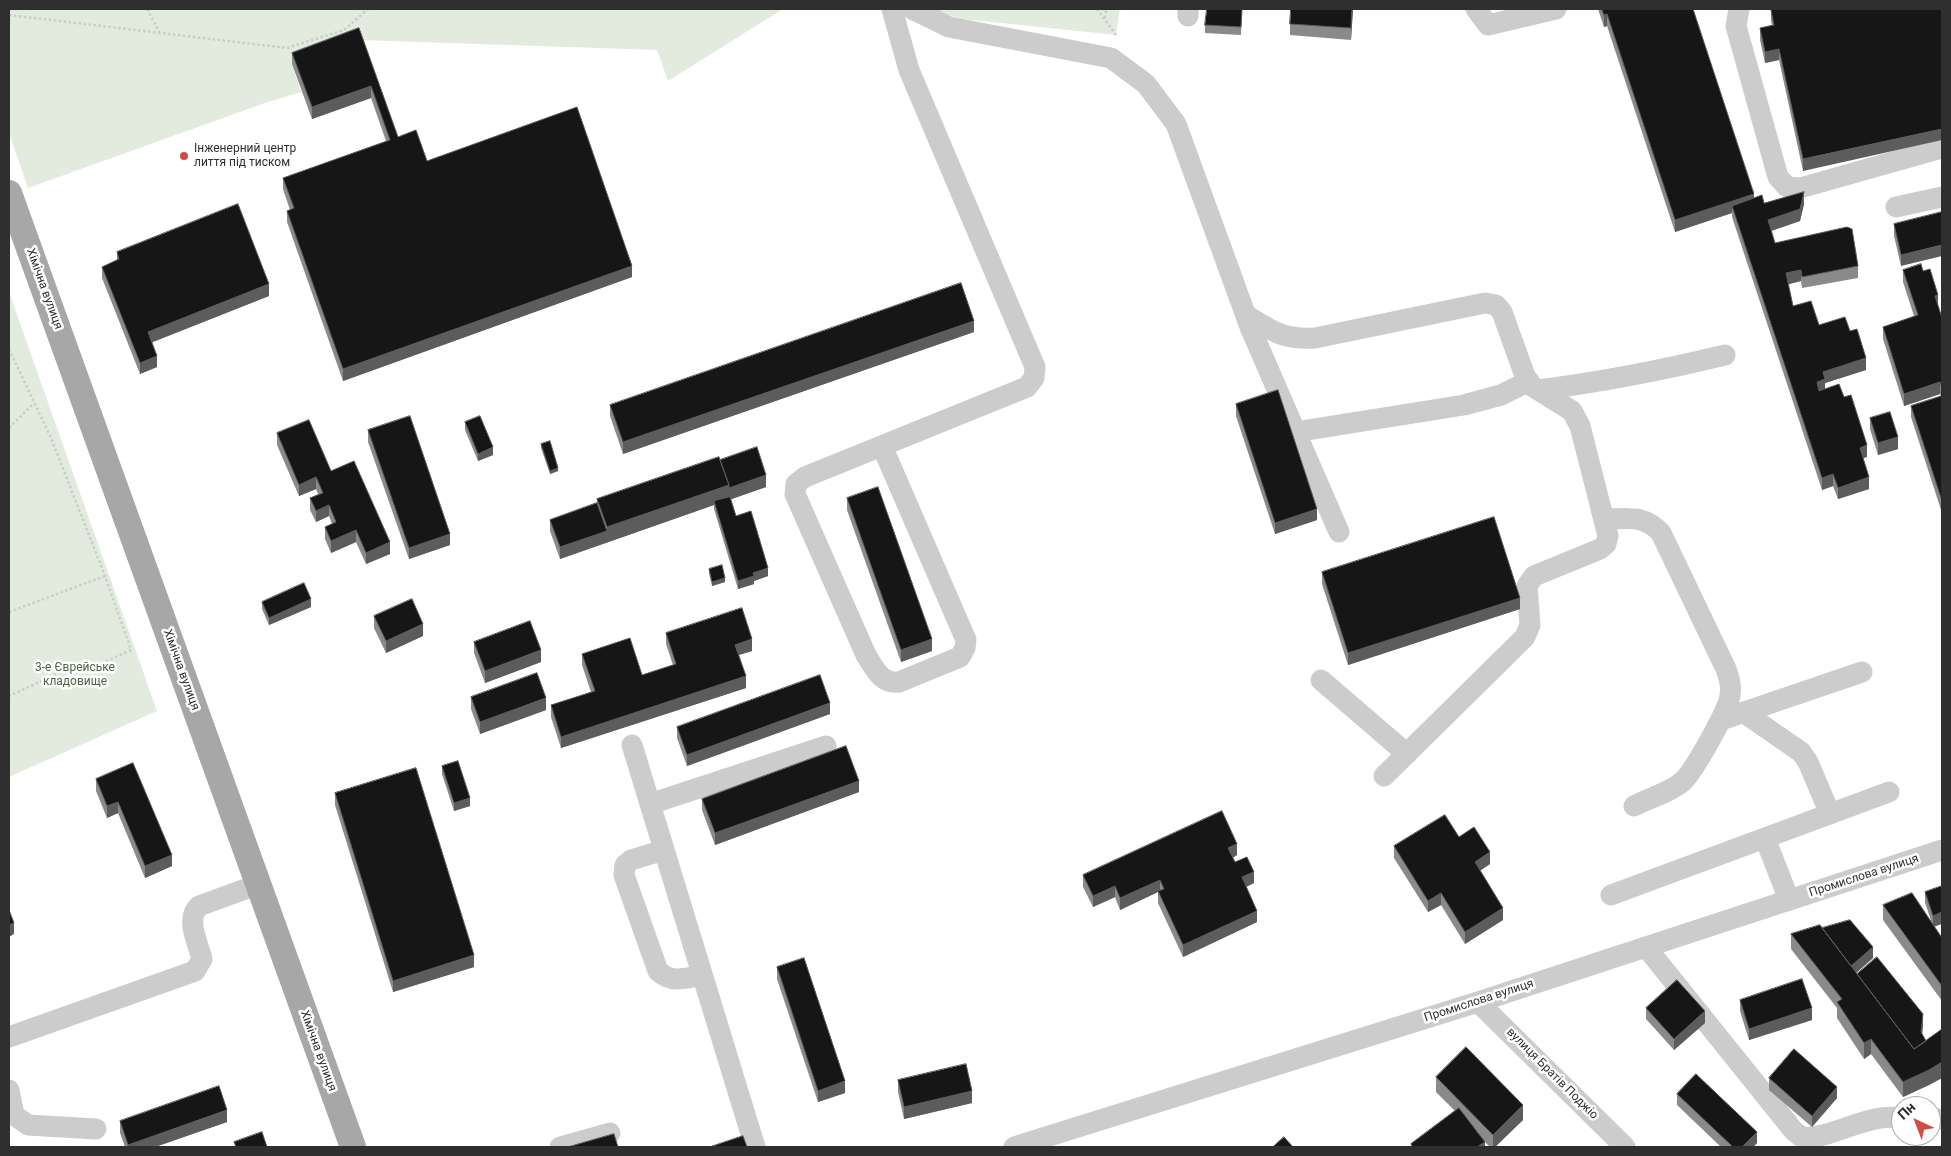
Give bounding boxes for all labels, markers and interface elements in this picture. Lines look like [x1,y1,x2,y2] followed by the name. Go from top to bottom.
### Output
[194,142,296,170] place label: Інженерний центр лиття під тиском
[178,150,190,162] marker: Інженерний центр лиття під тиском
[23,247,65,331] street label: Хімічна вулиця
[160,628,202,712] street label: Хімічна вулиця
[35,661,115,689] park label: 3-е Єврейське кладовище
[1807,851,1921,901] street label: Промислова вулиця
[1422,976,1536,1026] street label: Промислова вулиця
[297,1009,339,1093] street label: Хімічна вулиця
[1503,1025,1601,1123] street label: вулиця Братів Поджіо
[1891,1096,1941,1146] north arrow
[1894,1099,1918,1123] text: Пн

